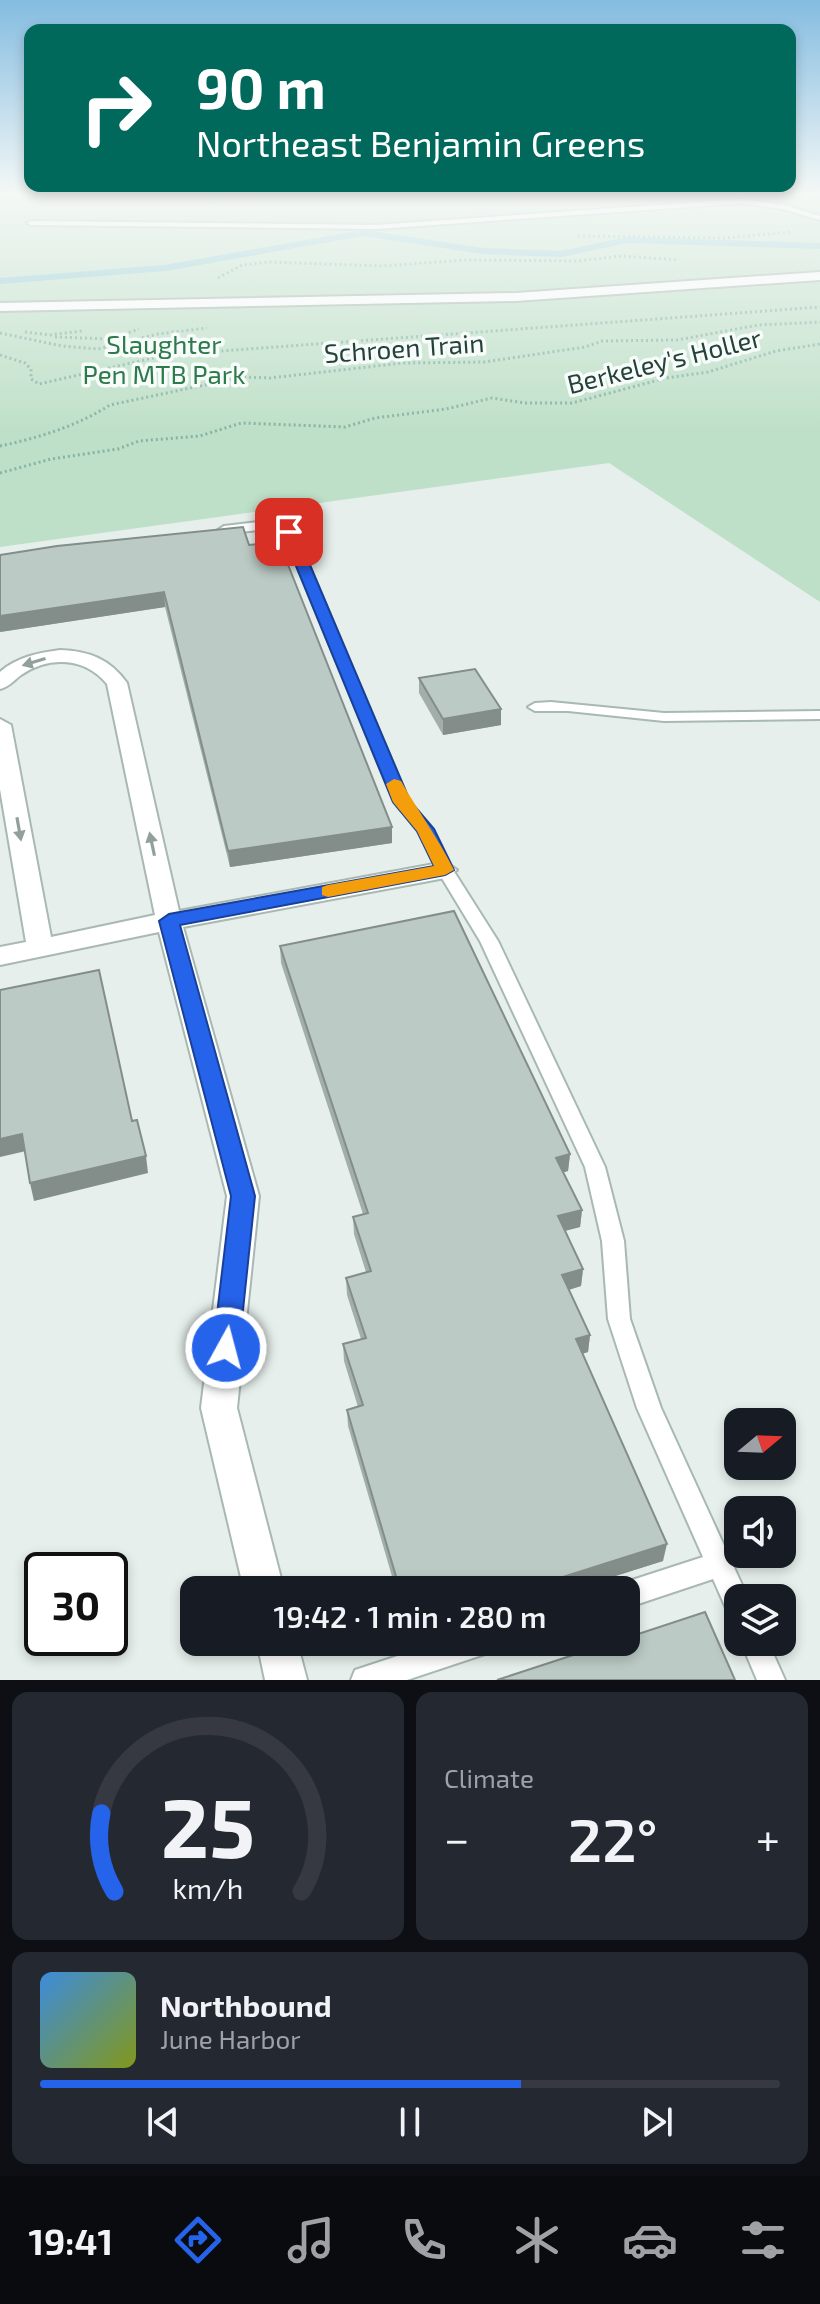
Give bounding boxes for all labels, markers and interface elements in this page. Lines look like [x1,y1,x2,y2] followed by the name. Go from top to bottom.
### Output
[196,53,326,120] text: 90 m
[64,56,168,160] icon: right
[196,121,645,164] text: Northeast Benjamin Greens
[564,321,764,399] street label: Berkeley's Holler
[323,326,485,368] street label: Schroen Train
[82,328,246,389] park label: Slaughter Pen MTB Park
[255,498,323,566] pin
[267,510,311,554] icon: arrive
[21,656,45,669] one-way arrow
[13,817,25,842] one-way arrow
[145,832,158,857] one-way arrow
[184,1306,268,1390] position arrow
[724,1408,796,1480] north arrow
[724,1408,796,1656] map controls
[724,1496,796,1568] button: sound
[24,1552,128,1656] speed limit sign: 30
[724,1584,796,1656] button: layers
[274,1598,546,1634] text: 19:42 · 1 min · 280 m
[444,1762,534,1793] text: Climate
[161,1775,255,1875] text: 25
[568,1802,658,1874] text: 22°
[444,1811,470,1864] text: −
[756,1811,780,1864] text: +
[173,1870,243,1905] text: km/h
[160,1987,332,2023] text: Northbound
[160,2023,301,2054] text: June Harbor
[141,2100,185,2144] icon: previous
[388,2100,432,2144] icon: pause
[635,2100,679,2144] icon: next
[170,2212,226,2268] icon: directions
[283,2212,339,2268] icon: music
[396,2212,452,2268] icon: phone
[509,2212,565,2268] icon: climate
[622,2212,678,2268] icon: car
[735,2212,791,2268] icon: filters
[29,2219,113,2262] text: 19:41

